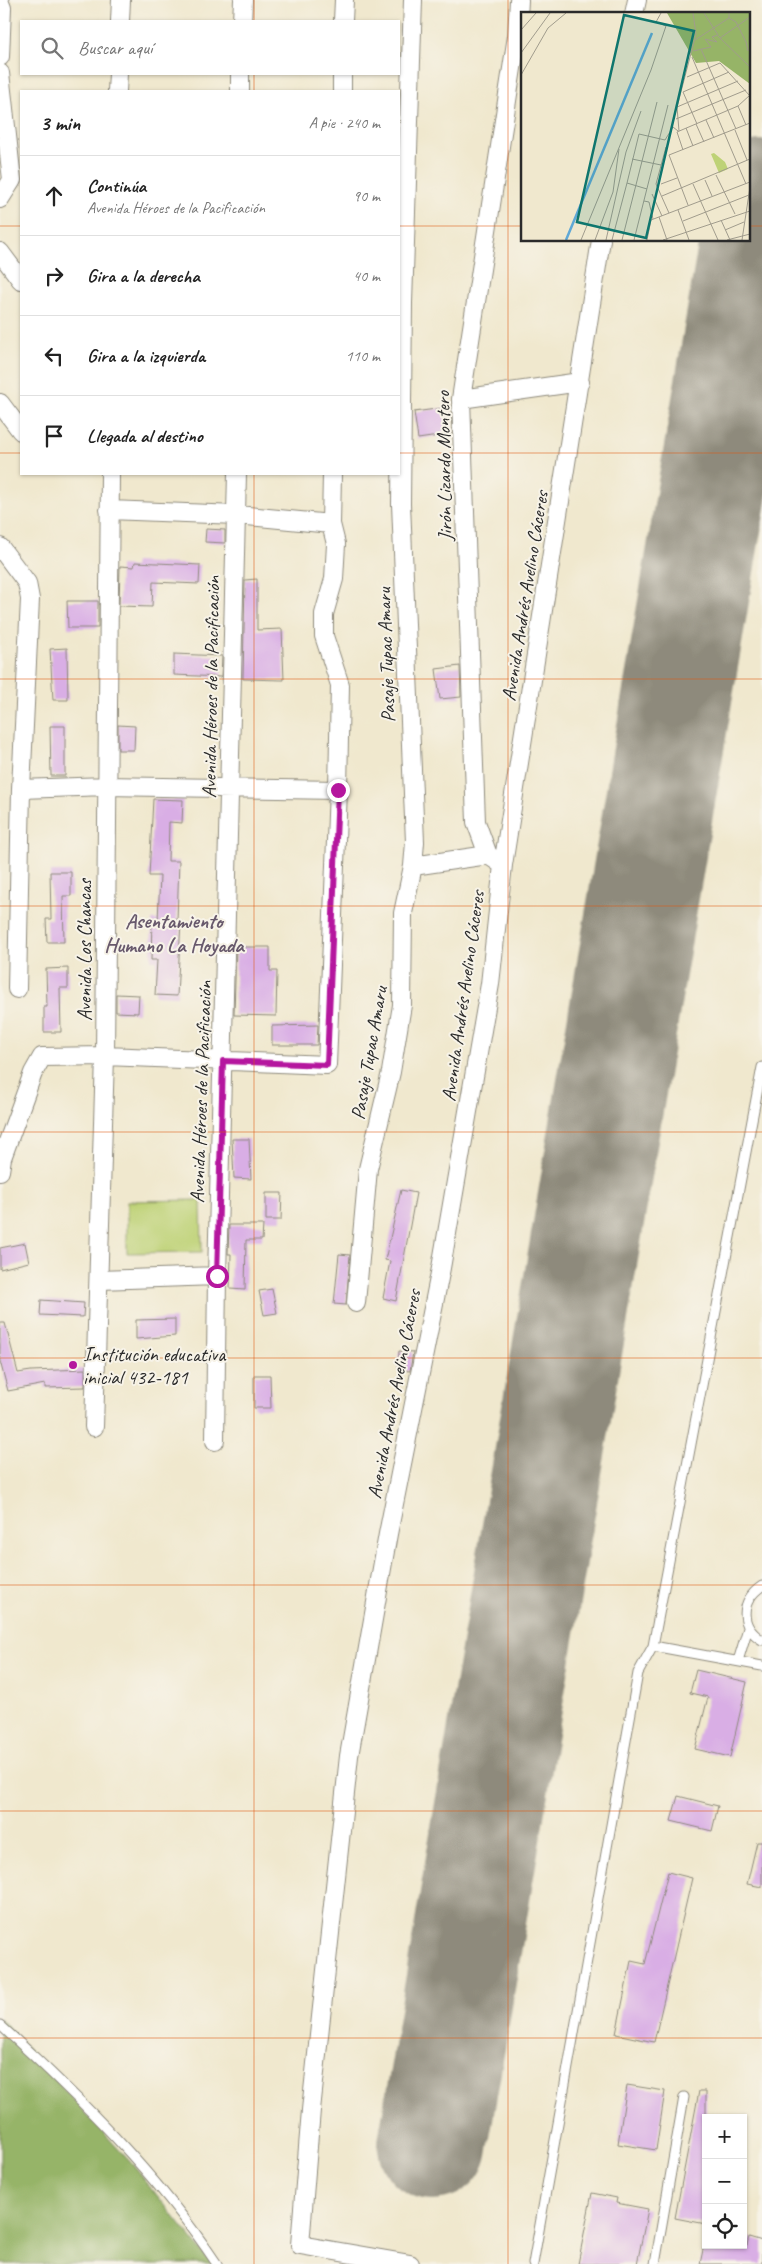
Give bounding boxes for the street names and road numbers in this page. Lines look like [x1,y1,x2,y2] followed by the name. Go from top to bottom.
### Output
[430,390,458,542] street label: Jirón Lizardo Montero
[496,487,554,703] street label: Avenida Andrés Avelino Cáceres
[197,575,225,798] street label: Avenida Héroes de la Pacificación
[371,586,401,723] street label: Pasaje Tupac Amaru
[72,877,97,1021] street label: Avenida Los Chancas
[436,887,490,1103] street label: Avenida Andrés Avelino Cáceres
[185,979,217,1204] street label: Avenida Héroes de la Pacificación
[345,983,393,1122] street label: Pasaje Tupac Amaru
[361,1285,427,1501] street label: Avenida Andrés Avelino Cáceres

